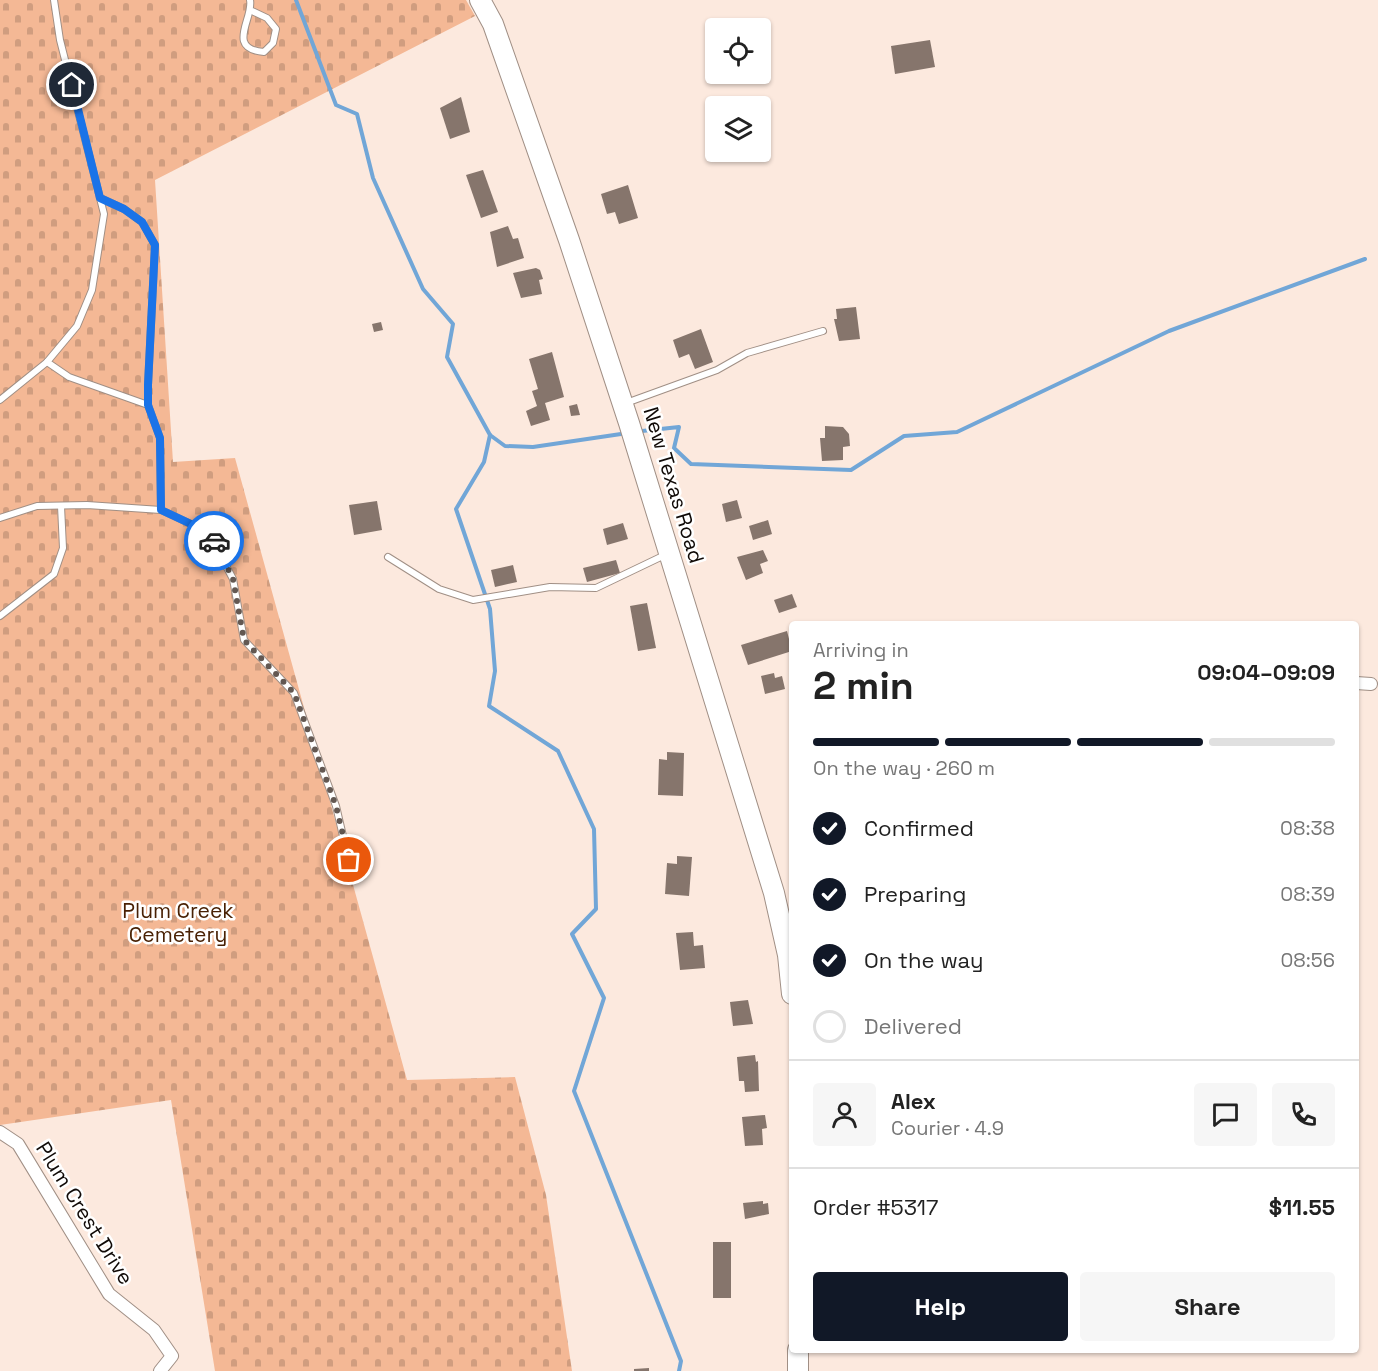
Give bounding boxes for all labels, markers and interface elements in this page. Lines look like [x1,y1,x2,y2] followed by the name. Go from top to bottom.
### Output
[705,18,771,162] map controls
[705,18,771,84] button: locate
[46,59,97,110] pin
[55,68,88,101] icon: home
[705,96,771,162] button: layers
[637,404,711,566] street label: New Texas Road
[184,511,244,571] courier
[198,525,231,558] icon: car
[813,637,909,663] text: Arriving in
[1197,658,1335,686] text: 09:04–09:09
[813,661,914,710] text: 2 min
[813,755,995,781] text: On the way · 260 m
[813,812,846,845] icon: check
[864,814,974,842] text: Confirmed
[1280,815,1335,841] text: 08:38
[323,834,374,885] pin
[332,843,365,876] icon: bag
[813,878,846,911] icon: check
[864,880,966,908] text: Preparing
[1280,881,1335,907] text: 08:39
[122,897,234,948] park label: Plum Creek Cemetery
[813,944,846,977] icon: check
[864,946,983,974] text: On the way
[1280,947,1335,973] text: 08:56
[864,1012,962,1040] text: Delivered
[813,1083,876,1146] button: person
[1194,1083,1257,1146] button: chat
[1272,1083,1335,1146] button: phone
[891,1087,936,1115] text: Alex
[891,1115,1004,1141] text: Courier · 4.9
[30,1136,140,1290] street label: Plum Crest Drive
[813,1193,938,1221] text: Order #5317
[1269,1193,1335,1221] text: $11.55
[813,1272,1068,1341] button: Help
[1080,1272,1335,1341] button: Share

